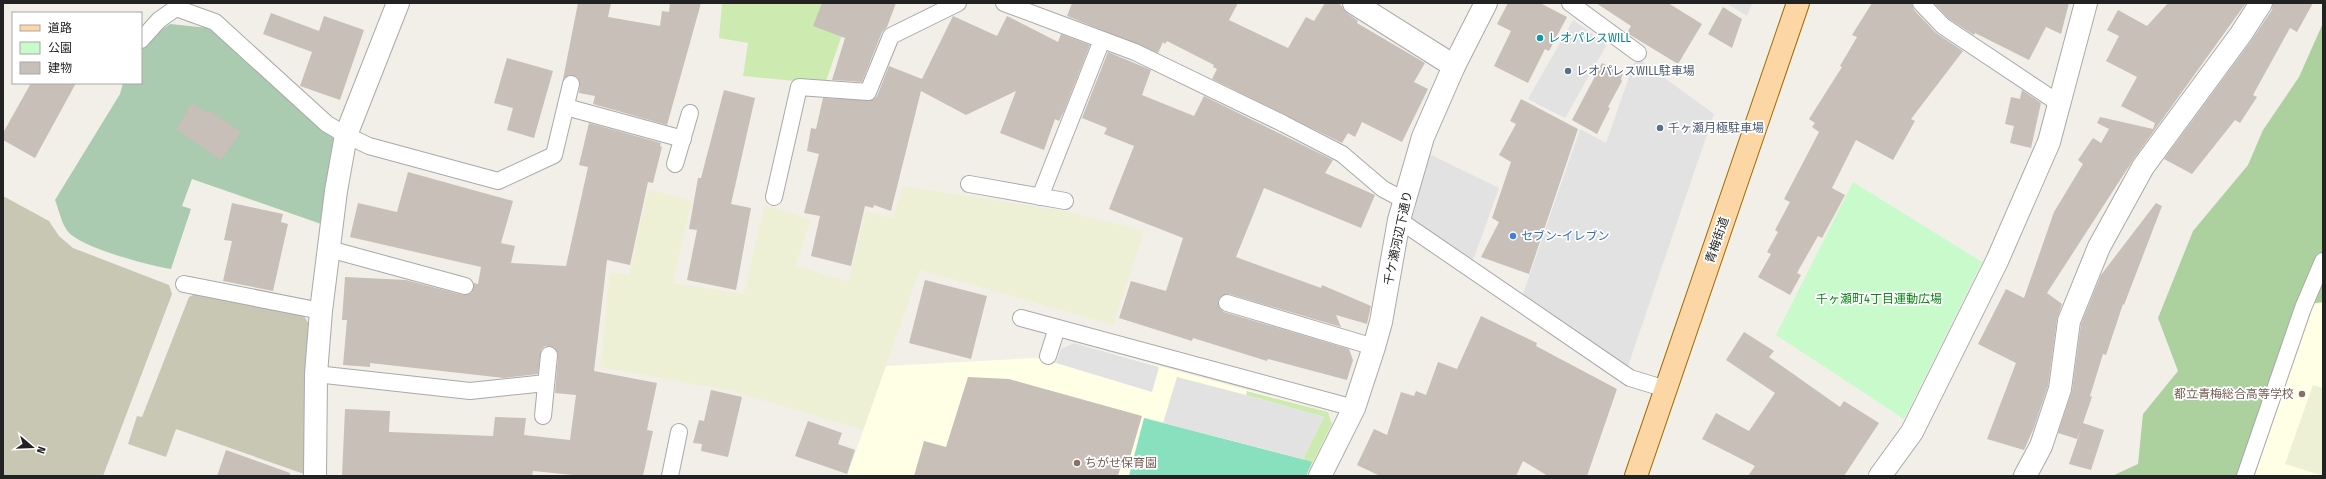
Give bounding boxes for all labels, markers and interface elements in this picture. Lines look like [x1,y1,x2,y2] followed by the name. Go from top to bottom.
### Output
[12,12,142,84] legend
[48,21,72,35] text: 道路
[1548,31,1631,45] place label: レオパレスWILL
[1535,33,1545,43] marker: レオパレスWILL
[48,41,72,55] text: 公園
[48,61,72,75] text: 建物
[1576,64,1695,78] place label: レオパレスWILL駐車場
[1563,66,1573,76] marker: レオパレスWILL駐車場
[1668,121,1764,135] place label: 千ヶ瀬月極駐車場
[1655,123,1665,133] marker: 千ヶ瀬月極駐車場
[1381,190,1415,286] street label: 千ケ瀬河辺下通り
[1703,215,1731,265] street label: 青梅街道
[1521,229,1609,243] place label: セブン-イレブン
[1508,231,1518,241] marker: セブン-イレブン
[1816,292,1942,306] park label: 千ヶ瀬町4丁目運動広場
[2174,387,2294,401] place label: 都立青梅総合高等学校
[2297,389,2307,399] marker: 都立青梅総合高等学校
[12,427,52,467] north arrow
[34,445,48,455] text: N
[1085,456,1157,470] place label: ちがせ保育園
[1072,458,1082,468] marker: ちがせ保育園

